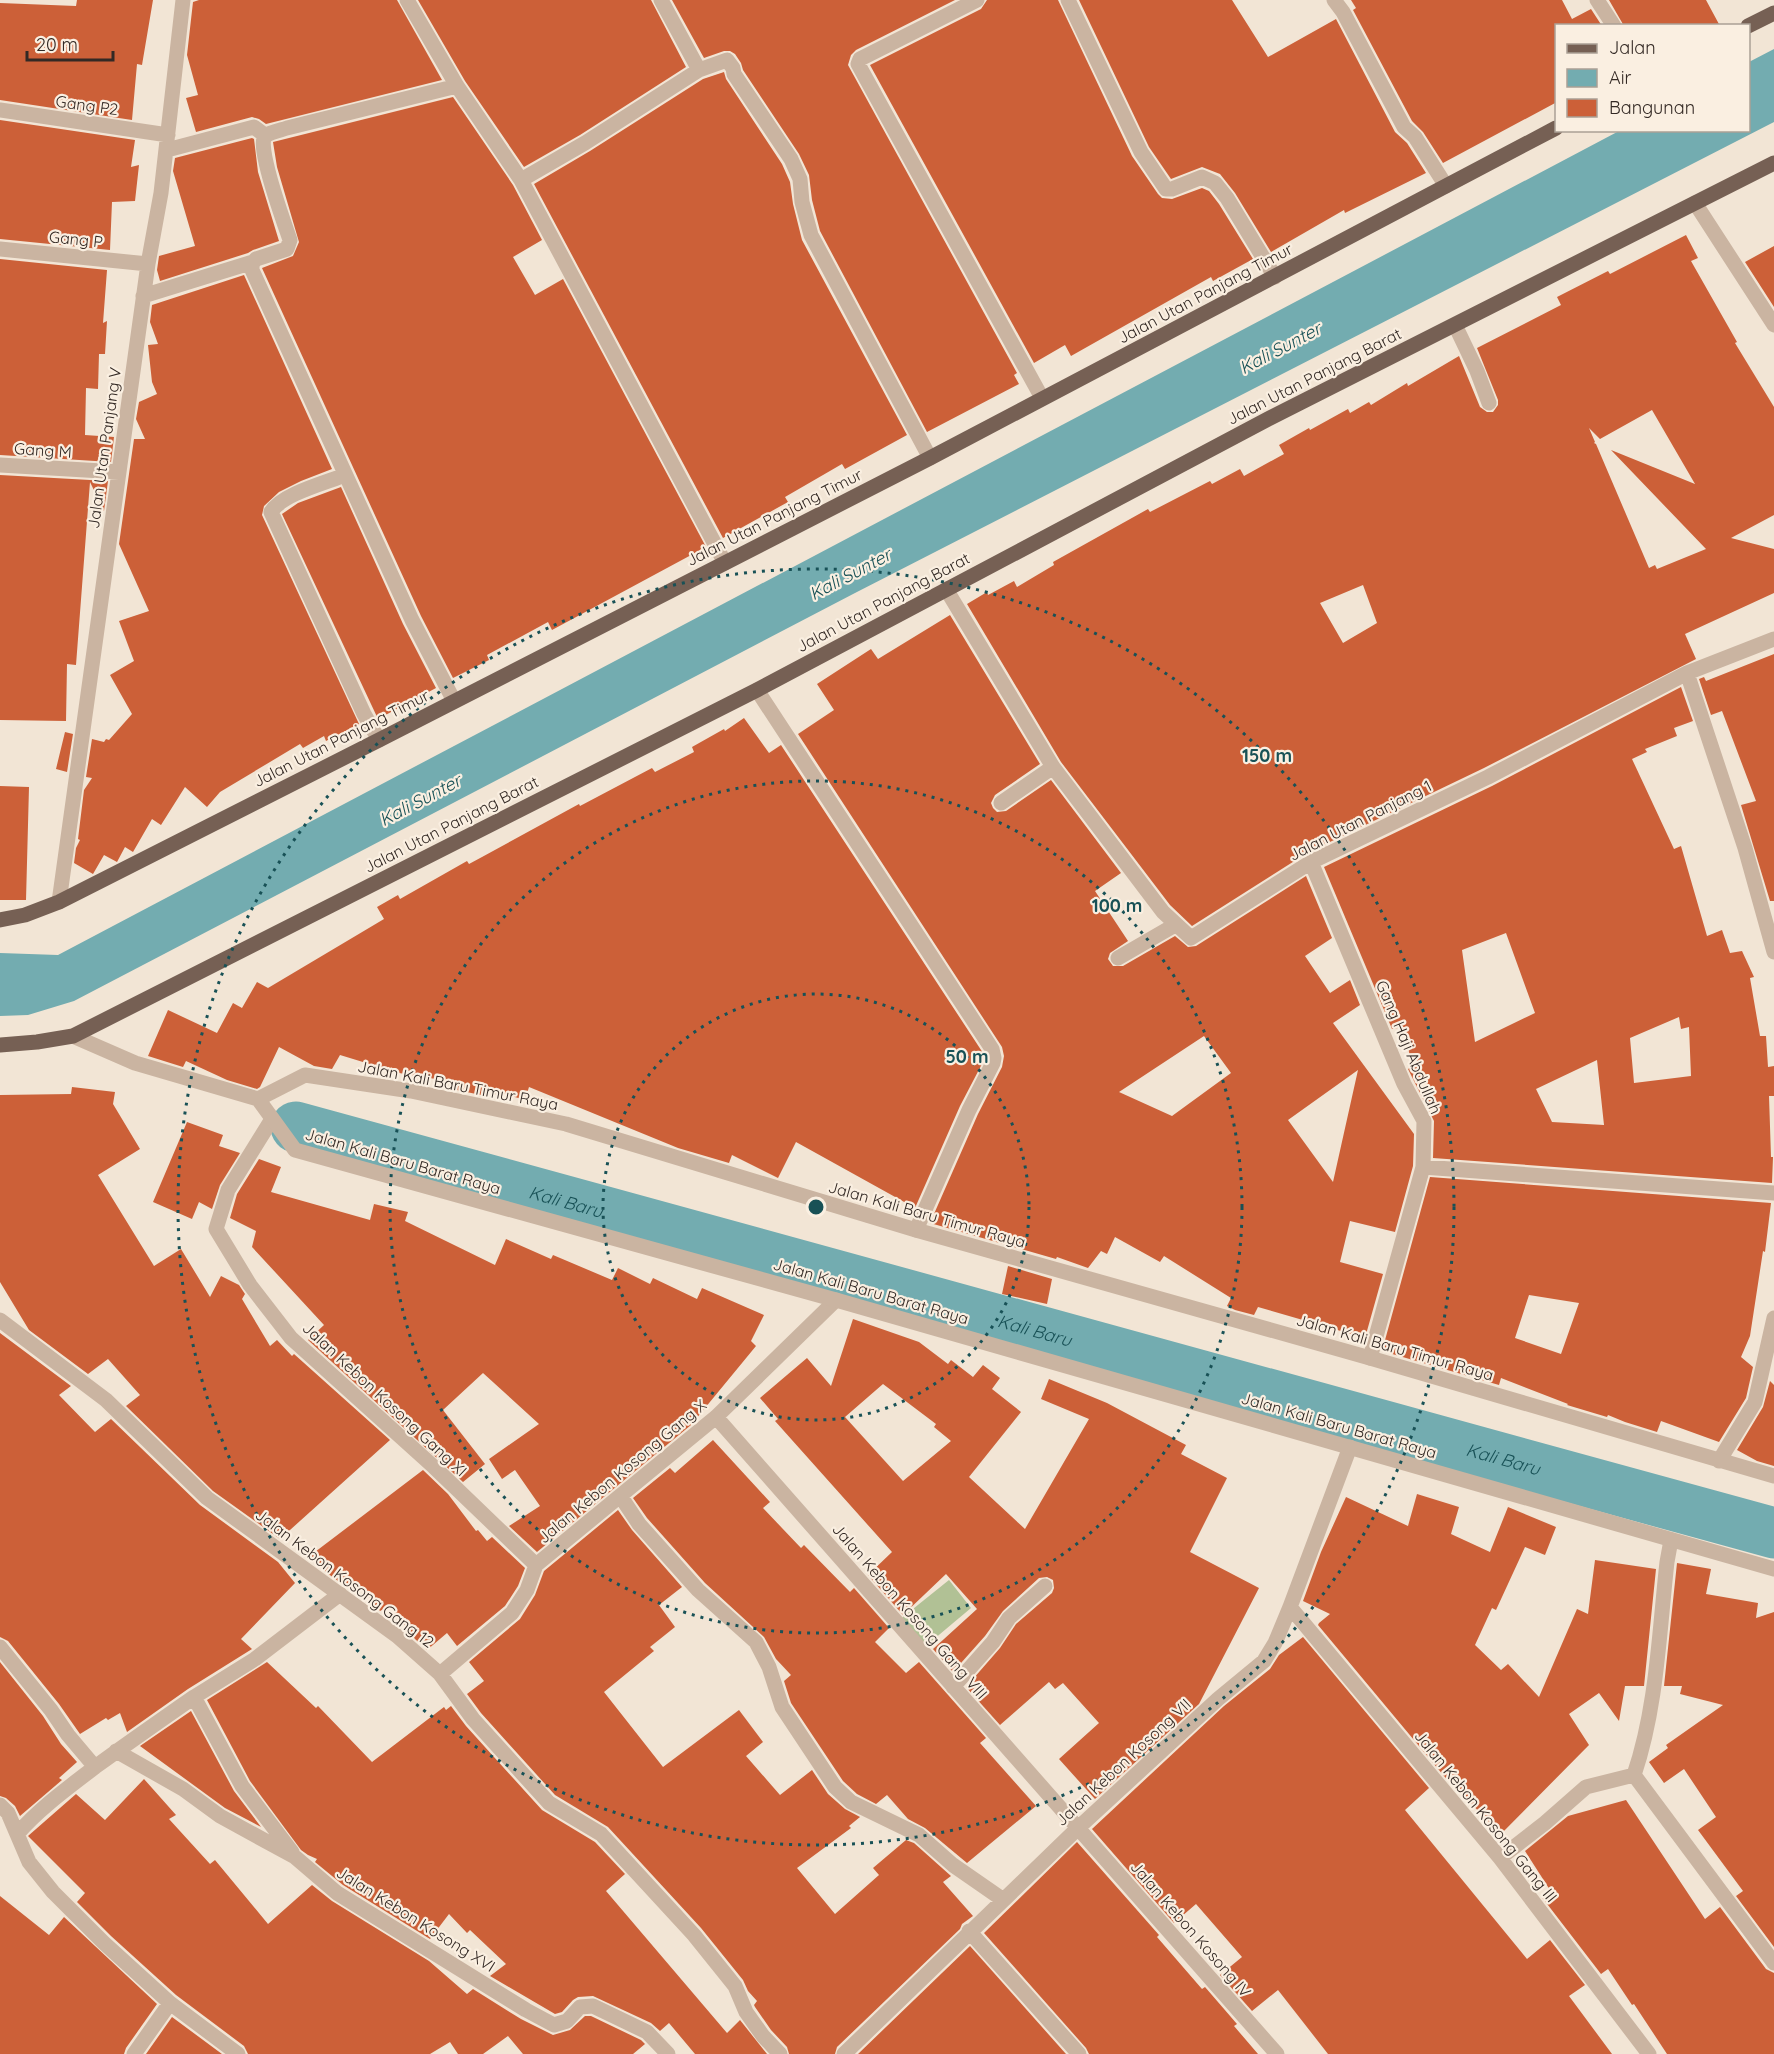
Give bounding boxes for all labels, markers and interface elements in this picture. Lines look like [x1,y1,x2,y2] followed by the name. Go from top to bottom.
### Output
[27,24,112,62] scale bar
[1555,24,1750,132] legend
[36,33,78,56] text: 20 m
[1609,36,1656,59] text: Jalan
[1609,66,1631,89] text: Air
[54,91,120,119] street label: Gang P2
[1609,96,1695,119] text: Bangunan
[48,226,104,252] street label: Gang P
[1114,238,1296,348] street label: Jalan Utan Panjang Timur
[1235,316,1327,379] water label: Kali Sunter
[1223,323,1405,429] street label: Jalan Utan Panjang Barat
[83,366,125,530] street label: Jalan Utan Panjang V
[13,438,73,462] street label: Gang M
[683,464,865,570] street label: Jalan Utan Panjang Timur
[805,542,897,605] water label: Kali Sunter
[793,548,973,656] street label: Jalan Utan Panjang Barat
[250,685,432,791] street label: Jalan Utan Panjang Timur
[1242,744,1292,767] text: 150 m
[375,768,467,831] water label: Kali Sunter
[360,771,542,877] street label: Jalan Utan Panjang Barat
[1285,775,1435,865] street label: Jalan Utan Panjang 1
[1092,894,1142,917] text: 100 m
[1372,977,1446,1117] street label: Gang Haji Abdullah
[945,1045,989,1068] text: 50 m
[356,1056,560,1114] street label: Jalan Kali Baru Timur Raya
[303,1123,503,1199] street label: Jalan Kali Baru Barat Raya
[826,1176,1028,1252] street label: Jalan Kali Baru Timur Raya
[526,1180,607,1223] water label: Kali Baru
[806,1197,826,1217] centre of rings
[771,1253,971,1329] street label: Jalan Kali Baru Barat Raya
[995,1309,1076,1351] water label: Kali Baru
[1294,1309,1496,1385] street label: Jalan Kali Baru Timur Raya
[299,1317,471,1481] street label: Jalan Kebon Kosong Gang XI
[1239,1387,1439,1463] street label: Jalan Kali Baru Barat Raya
[534,1395,710,1547] street label: Jalan Kebon Kosong Gang X
[1464,1438,1545,1480] water label: Kali Baru
[252,1504,438,1652] street label: Jalan Kebon Kosong Gang 12
[828,1519,992,1703] street label: Jalan Kebon Kosong Gang VIII
[1051,1694,1195,1830] street label: Jalan Kebon Kosong VII
[1410,1726,1562,1906] street label: Jalan Kebon Kosong Gang III
[1126,1857,1256,2001] street label: Jalan Kebon Kosong IV
[333,1862,499,1976] street label: Jalan Kebon Kosong XVI

